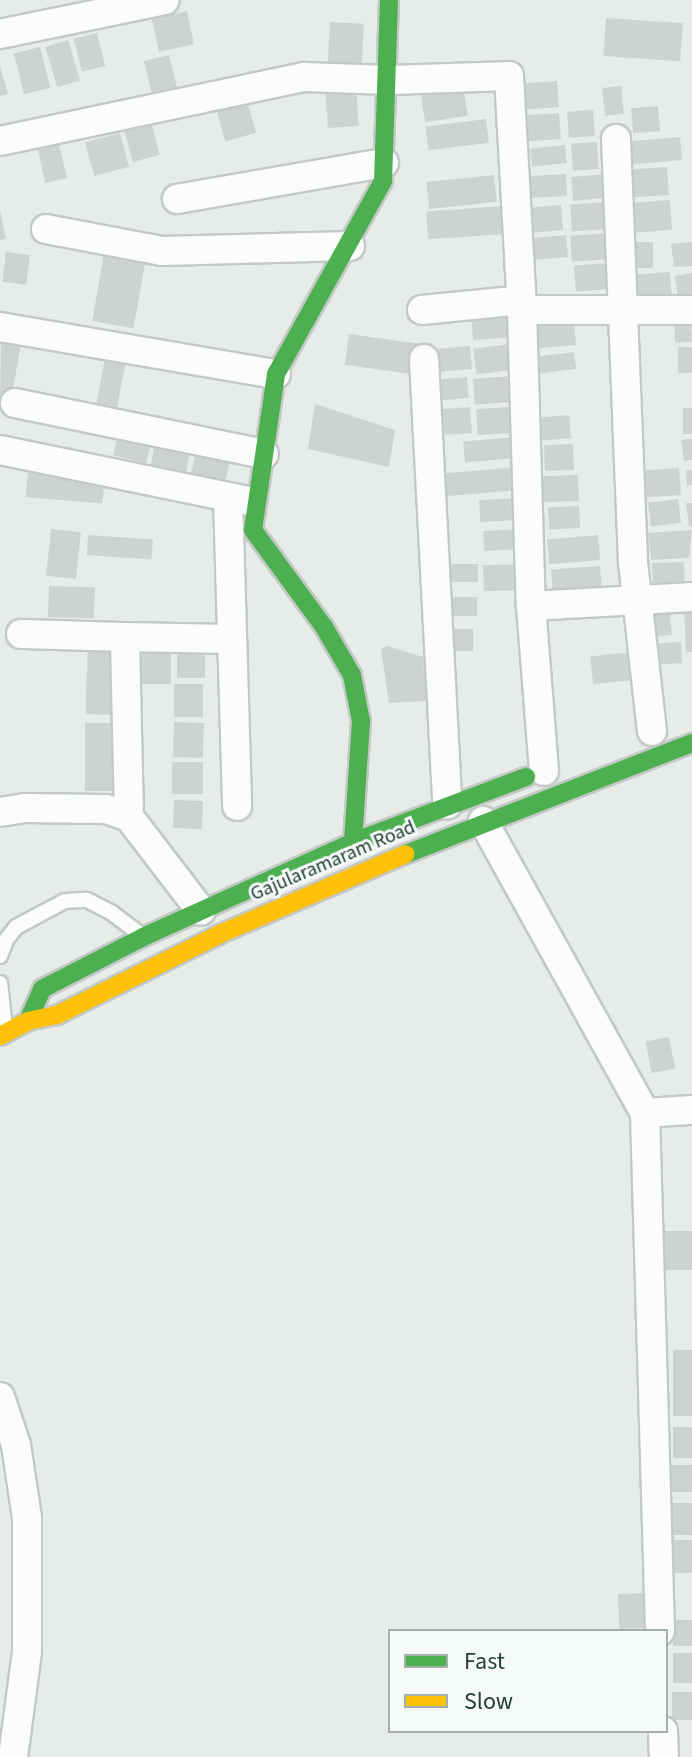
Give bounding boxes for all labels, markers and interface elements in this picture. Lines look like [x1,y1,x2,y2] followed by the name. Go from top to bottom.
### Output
[247,815,419,907] street label: Gajularamaram Road
[388,1629,668,1733] legend
[464,1644,505,1679] text: Fast
[464,1684,513,1719] text: Slow

